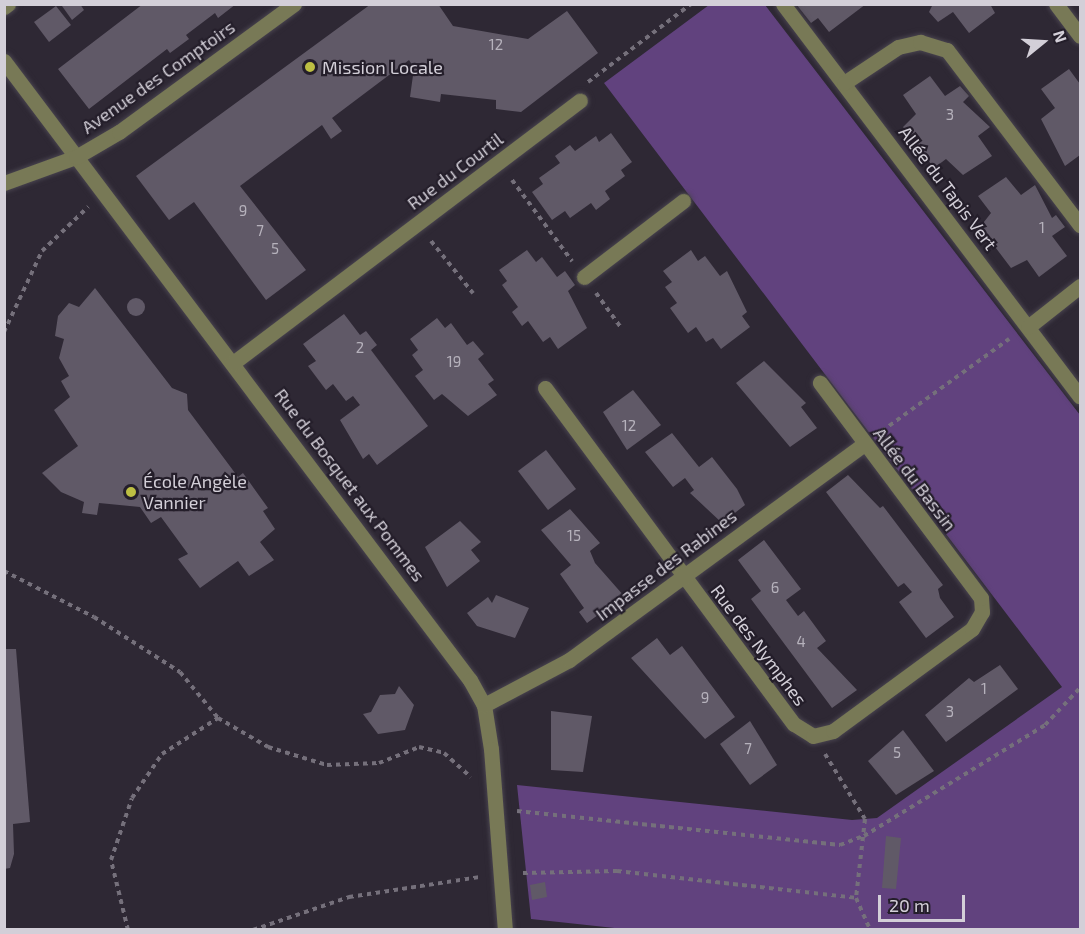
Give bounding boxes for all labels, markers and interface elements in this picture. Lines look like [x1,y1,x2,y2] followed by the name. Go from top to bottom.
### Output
[1013,12,1073,72] north arrow
[77,16,239,138] street label: Avenue des Comptoirs
[1050,28,1071,45] text: N
[489,36,503,54] house number: 12
[322,56,443,78] place label: Mission Locale
[303,60,317,74] marker: Mission Locale
[946,106,954,124] house number: 3
[894,121,1002,255] street label: Allée du Tapis Vert
[403,128,507,214] street label: Rue du Courtil
[239,202,247,220] house number: 9
[1039,219,1045,237] house number: 1
[256,222,264,240] house number: 7
[271,240,279,258] house number: 5
[356,339,364,357] house number: 2
[447,353,461,371] house number: 19
[270,384,430,586] street label: Rue du Bosquet aux Pommes
[622,417,636,435] house number: 12
[869,423,961,535] street label: Allée du Bassin
[143,471,247,514] place label: École Angèle Vannier
[124,485,138,499] marker: École Angèle Vannier
[591,505,741,625] street label: Impasse des Rabines
[567,527,581,545] house number: 15
[771,579,779,597] house number: 6
[706,580,812,710] street label: Rue des Nymphes
[796,633,806,651] house number: 4
[981,680,987,698] house number: 1
[701,689,709,707] house number: 9
[946,703,954,721] house number: 3
[744,740,752,758] house number: 7
[893,744,901,762] house number: 5
[881,883,968,921] scale bar
[889,894,930,916] text: 20 m

